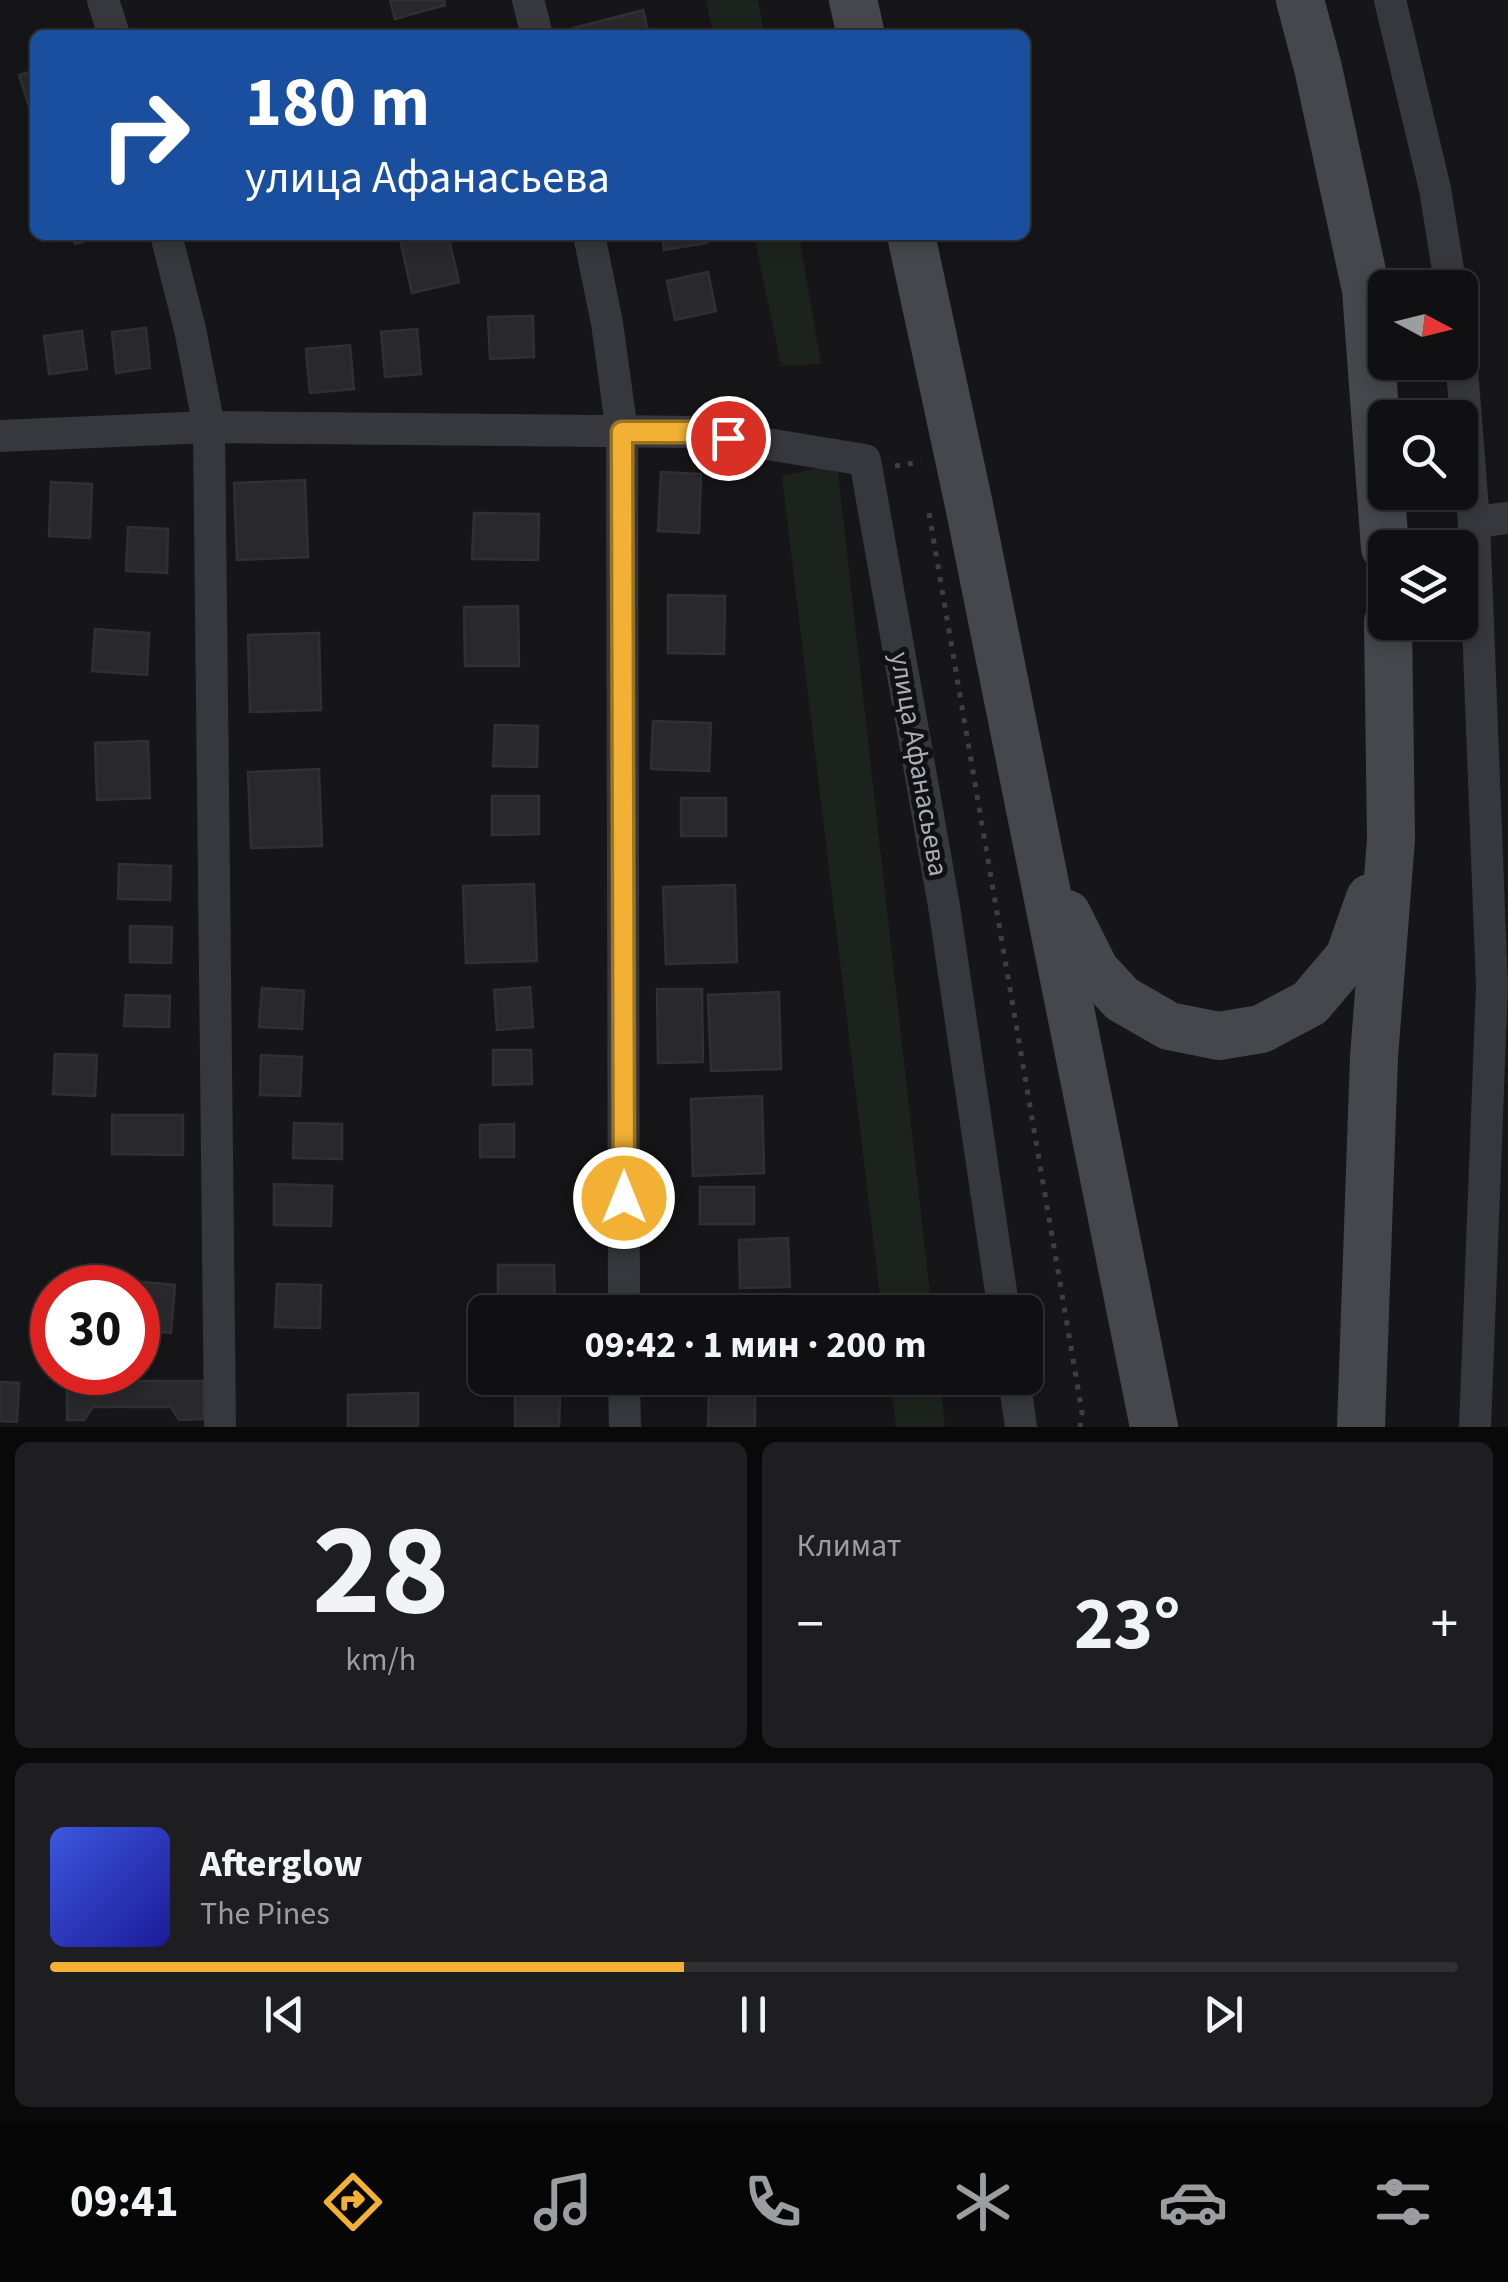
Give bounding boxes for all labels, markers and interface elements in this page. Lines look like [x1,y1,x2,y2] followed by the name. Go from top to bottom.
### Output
[245,53,430,153] text: 180 m
[80,70,210,200] icon: right
[245,146,610,210] text: улица Афанасьева
[1368,270,1478,380] north arrow
[1368,270,1478,640] map controls
[686,396,771,481] pin
[1368,400,1478,510] button: search
[701,411,756,466] icon: arrive
[1368,530,1478,640] button: layers
[880,649,958,879] street label: улица Афанасьева
[572,1146,676,1250] position arrow
[30,1265,160,1395] speed limit sign: 30
[584,1318,927,1372] text: 09:42 · 1 мин · 200 m
[312,1479,449,1664] text: 28
[797,1523,901,1569] text: Климат
[1074,1571,1181,1678] text: 23°
[797,1586,824,1664] text: −
[1431,1586,1458,1664] text: +
[345,1637,416,1683] text: km/h
[200,1837,363,1891] text: Afterglow
[200,1891,330,1937] text: The Pines
[257,1987,312,2042] icon: previous
[726,1987,781,2042] icon: pause
[1196,1987,1251,2042] icon: next
[318,2167,388,2237] icon: directions
[528,2167,598,2237] icon: music
[738,2167,808,2237] icon: phone
[948,2167,1018,2237] icon: climate
[1158,2167,1228,2237] icon: car
[1368,2167,1438,2237] icon: filters
[70,2170,179,2234] text: 09:41

